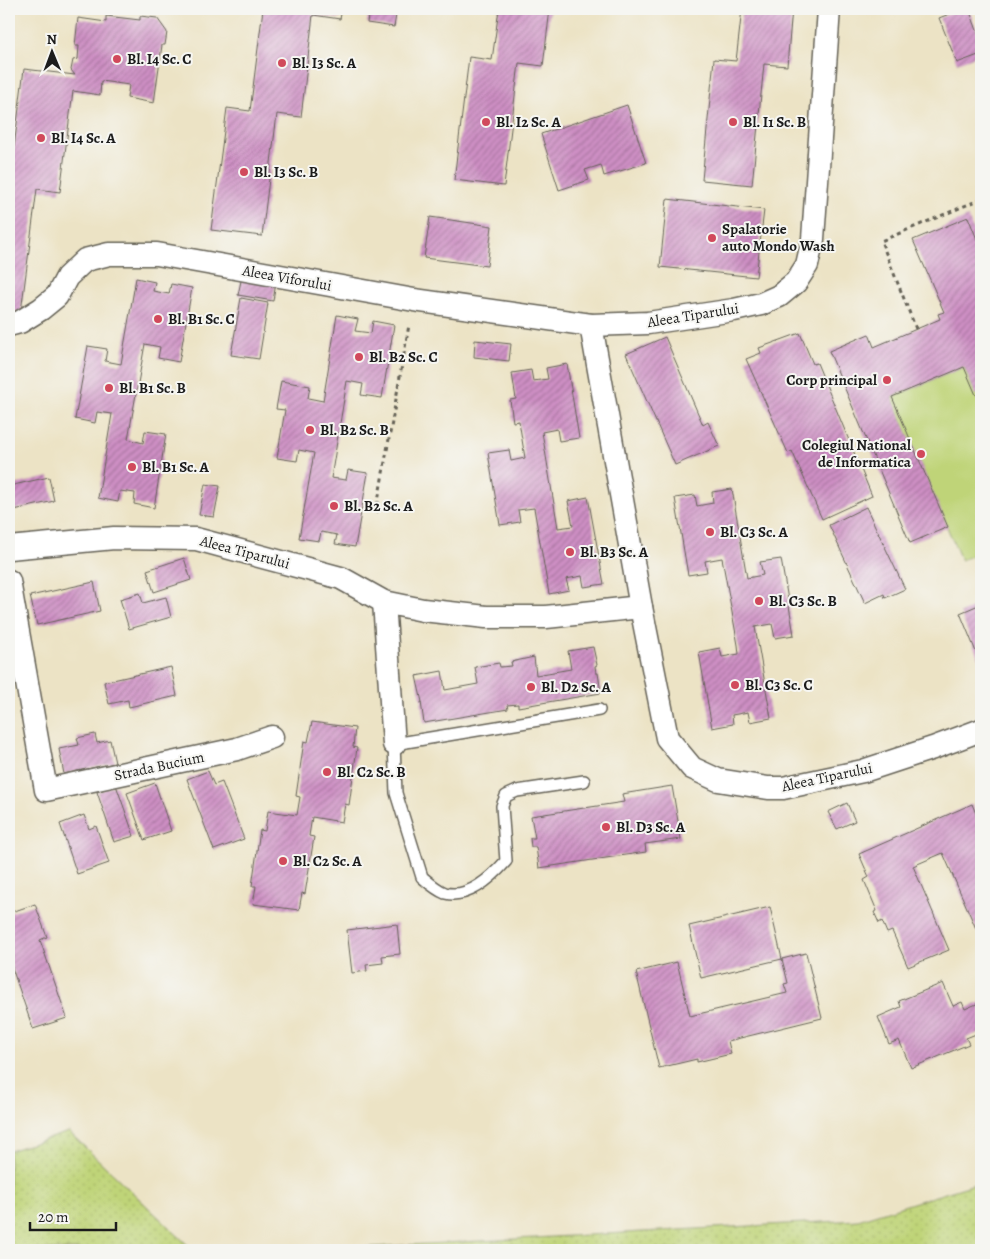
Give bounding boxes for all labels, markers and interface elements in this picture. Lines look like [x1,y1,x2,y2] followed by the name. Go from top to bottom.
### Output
[28,28,78,78] north arrow
[47,30,57,49] text: N
[127,49,192,69] place label: Bl. I4 Sc. C
[111,53,123,65] marker: Bl. I4 Sc. C
[292,53,357,73] place label: Bl. I3 Sc. A
[276,57,288,69] marker: Bl. I3 Sc. A
[496,112,562,132] place label: Bl. I2 Sc. A
[743,112,806,132] place label: Bl. I1 Sc. B
[480,116,492,128] marker: Bl. I2 Sc. A
[727,116,739,128] marker: Bl. I1 Sc. B
[51,128,116,148] place label: Bl. I4 Sc. A
[35,132,47,144] marker: Bl. I4 Sc. A
[254,162,318,182] place label: Bl. I3 Sc. B
[238,166,250,178] marker: Bl. I3 Sc. B
[722,219,835,256] place label: Spalatorie auto Mondo Wash
[706,232,718,244] marker: Spalatorie auto Mondo Wash
[240,260,333,296] street label: Aleea Viforului
[645,298,740,332] street label: Aleea Tiparului
[168,309,235,329] place label: Bl. B1 Sc. C
[152,313,164,325] marker: Bl. B1 Sc. C
[369,347,438,367] place label: Bl. B2 Sc. C
[353,351,365,363] marker: Bl. B2 Sc. C
[786,370,877,390] place label: Corp principal
[881,374,893,386] marker: Corp principal
[119,378,186,398] place label: Bl. B1 Sc. B
[103,382,115,394] marker: Bl. B1 Sc. B
[320,420,389,440] place label: Bl. B2 Sc. B
[304,424,316,436] marker: Bl. B2 Sc. B
[802,435,912,472] place label: Colegiul National de Informatica
[915,448,927,460] marker: Colegiul National de Informatica
[142,457,210,477] place label: Bl. B1 Sc. A
[126,461,138,473] marker: Bl. B1 Sc. A
[344,496,413,516] place label: Bl. B2 Sc. A
[328,500,340,512] marker: Bl. B2 Sc. A
[720,522,789,542] place label: Bl. C3 Sc. A
[704,526,716,538] marker: Bl. C3 Sc. A
[197,530,292,574] street label: Aleea Tiparului
[580,542,649,562] place label: Bl. B3 Sc. A
[564,546,576,558] marker: Bl. B3 Sc. A
[769,591,837,611] place label: Bl. C3 Sc. B
[753,595,765,607] marker: Bl. C3 Sc. B
[745,675,813,695] place label: Bl. C3 Sc. C
[541,677,611,697] place label: Bl. D2 Sc. A
[729,679,741,691] marker: Bl. C3 Sc. C
[525,681,537,693] marker: Bl. D2 Sc. A
[112,747,206,785] street label: Strada Bucium
[779,758,874,797] street label: Aleea Tiparului
[337,762,406,782] place label: Bl. C2 Sc. B
[321,766,333,778] marker: Bl. C2 Sc. B
[616,817,686,837] place label: Bl. D3 Sc. A
[600,821,612,833] marker: Bl. D3 Sc. A
[293,851,362,871] place label: Bl. C2 Sc. A
[277,855,289,867] marker: Bl. C2 Sc. A
[30,1199,116,1231] scale bar
[38,1207,69,1227] text: 20 m

